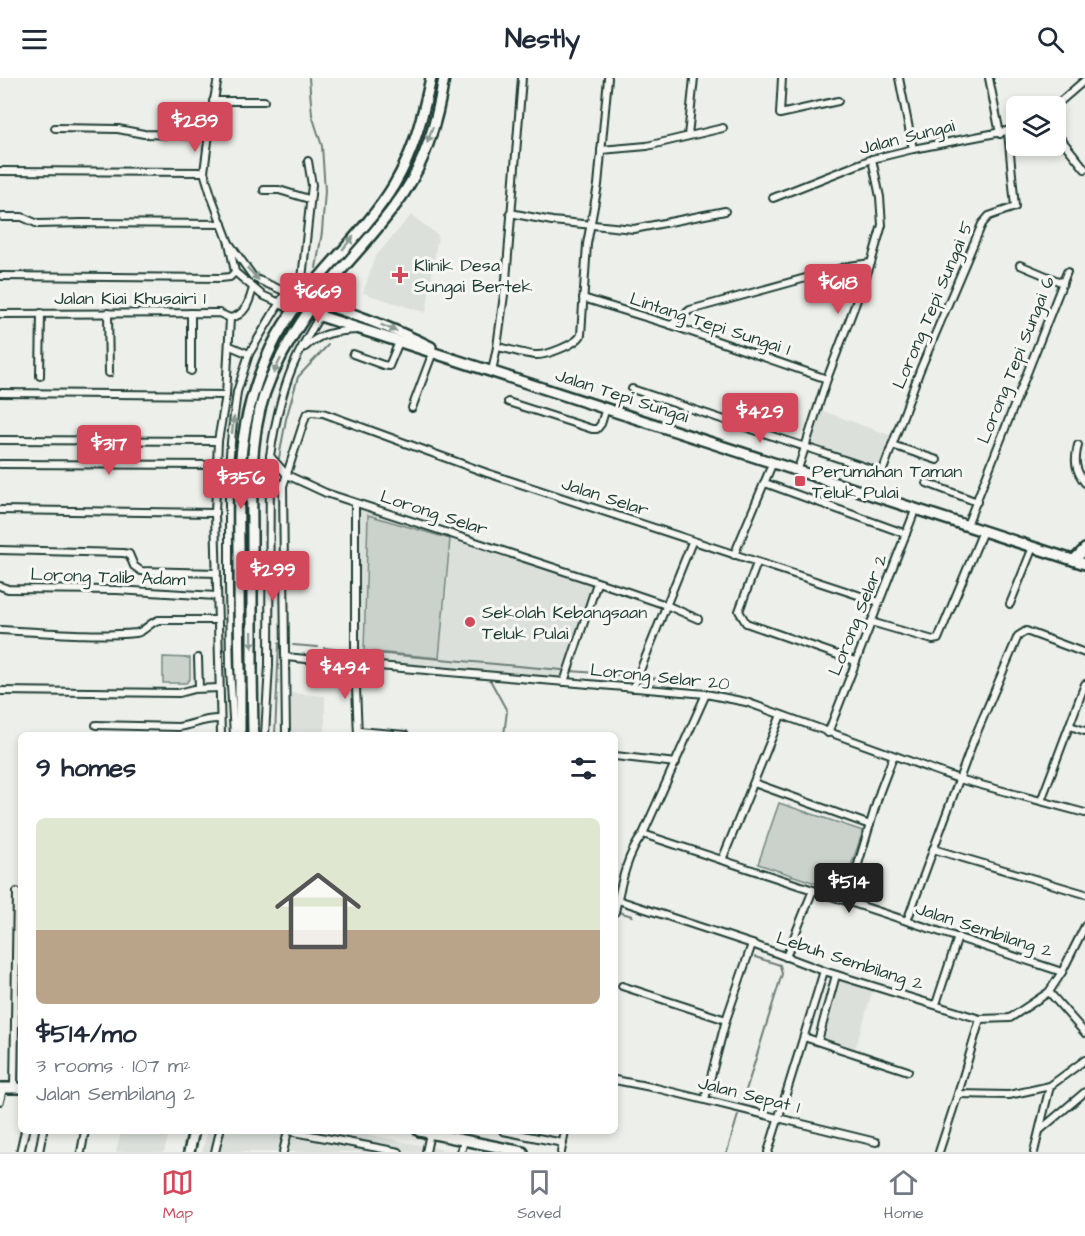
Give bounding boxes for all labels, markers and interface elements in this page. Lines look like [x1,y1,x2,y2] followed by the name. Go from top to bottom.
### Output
[505,20,580,58] text: Nestly
[18,23,51,56] icon: menu
[1034,23,1067,56] icon: search
[1006,96,1066,156] map controls
[1006,96,1066,156] button: layers
[159,102,231,153] pin: $289
[172,107,218,135] text: $289
[857,113,958,162] street label: Jalan Sungai
[425,126,435,144] one-way arrow
[886,217,981,393] street label: Lorong Tepi Sungai 5
[341,236,354,251] one-way arrow
[414,253,533,300] place label: Klinik Desa Sungai Bertek
[802,264,874,315] pin: $618
[246,266,260,281] one-way arrow
[391,266,409,284] marker: Klinik Desa Sungai Bertek
[818,269,858,297] text: $618
[282,273,354,324] pin: $669
[971,273,1062,448] street label: Lorong Tepi Sungai 6
[294,278,342,306] text: $669
[54,286,206,311] street label: Jalan Kiai Khusairi 1
[626,286,793,363] street label: Lintang Tepi Sungai 1
[381,323,399,333] one-way arrow
[272,357,282,374] one-way arrow
[552,363,692,430] street label: Jalan Tepi Sungai
[724,393,796,444] pin: $429
[736,398,784,426] text: $429
[228,415,237,434] one-way arrow
[73,425,145,476] pin: $317
[91,430,127,458] text: $317
[205,459,277,510] pin: $356
[812,459,962,505] place label: Perumahan Taman Teluk Pulai
[217,464,265,492] text: $356
[558,471,652,523] street label: Jalan Selar
[793,474,807,488] marker: Perumahan Taman Teluk Pulai
[377,484,491,543] street label: Lorong Selar
[822,550,895,680] street label: Lorong Selar 2
[237,551,309,602] pin: $299
[250,556,296,584] text: $299
[30,562,186,593] street label: Lorong Talib Adam
[482,600,647,646] place label: Sekolah Kebangsaan Teluk Pulai
[463,615,477,629] marker: Sekolah Kebangsaan Teluk Pulai
[247,631,257,650] one-way arrow
[309,649,381,700] pin: $494
[320,654,370,682] text: $494
[589,657,731,698] street label: Lorong Selar 20
[36,750,136,786] text: 9 homes
[567,752,600,785] icon: filters
[264,857,372,965] icon: home
[813,863,885,914] pin: $514
[828,868,870,896] text: $514
[912,896,1056,965] street label: Jalan Sembilang 2
[773,925,928,998] street label: Lebuh Sembilang 2
[36,1016,137,1052] text: $514/mo
[36,1052,191,1080] text: 3 rooms · 107 m²
[695,1070,803,1120] street label: Jalan Sepat 1
[36,1080,195,1108] text: Jalan Sembilang 2
[161,1166,194,1224] tab: Map
[517,1166,561,1224] tab: Saved
[884,1166,924,1224] tab: Home

